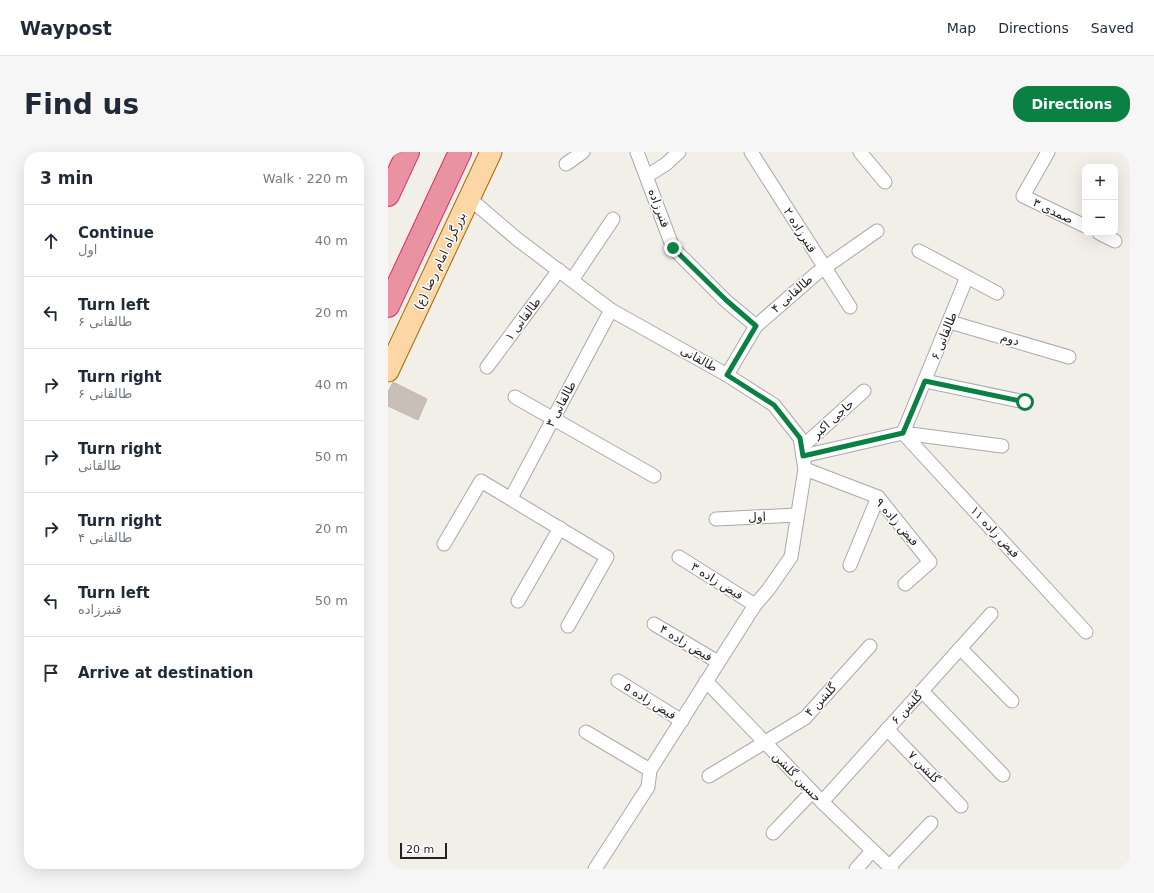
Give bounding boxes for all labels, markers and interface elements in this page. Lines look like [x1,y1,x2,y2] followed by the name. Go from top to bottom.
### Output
[20,17,112,39] text: Waypost
[947,20,976,36] text: Map
[998,20,1069,36] text: Directions
[1091,20,1134,36] text: Saved
[1013,86,1130,122] button: Directions
[24,88,139,121] text: Find us
[1082,164,1118,236] map controls
[1082,164,1118,200] button: +
[40,168,93,188] text: 3 min
[263,171,348,186] text: Walk · 220 m
[645,187,672,230] street label: قنبرزاده
[1031,195,1075,227] street label: صمدی ۳
[1082,200,1118,236] button: −
[780,205,819,256] street label: قنبرزاده ۲
[411,210,470,312] street label: بزرگراه امام رضا (ع)
[78,224,154,242] text: Continue
[40,230,62,252] icon: ahead
[315,233,348,248] text: 40 m
[664,239,682,257] route end
[78,242,97,257] text: اول
[768,272,816,316] street label: طالقانی ۴
[502,295,544,343] street label: طالقانی ۱
[78,296,150,314] text: Turn left
[40,302,62,324] icon: left
[315,305,348,320] text: 20 m
[928,310,960,362] street label: طالقانی ۶
[78,314,132,329] text: طالقانی ۶
[999,330,1021,349] street label: دوم
[678,343,720,375] street label: طالقانی
[78,368,162,386] text: Turn right
[40,374,62,396] icon: right
[315,377,348,392] text: 40 m
[543,379,579,429] street label: طالقانی ۳
[78,386,132,401] text: طالقانی ۶
[1016,393,1034,411] route start
[808,397,858,443] street label: حاجی اکبر
[78,440,162,458] text: Turn right
[40,446,62,468] icon: right
[315,449,348,464] text: 50 m
[78,458,121,473] text: طالقانی
[872,495,922,549] street label: فیض زاده ۹
[967,503,1022,561] street label: فیض زاده ۱۱
[748,510,766,525] street label: اول
[78,512,162,530] text: Turn right
[40,518,62,540] icon: right
[315,521,348,536] text: 20 m
[78,530,132,545] text: طالقانی ۴
[688,559,746,603] street label: فیض زاده ۳
[78,584,150,602] text: Turn left
[40,590,62,612] icon: left
[315,593,348,608] text: 50 m
[78,602,122,617] text: قنبرزاده
[657,622,715,665] street label: فیض زاده ۴
[40,662,62,684] icon: arrive
[78,664,253,682] text: Arrive at destination
[621,679,679,723] street label: فیض زاده ۵
[802,680,841,720] street label: گلشن ۴
[888,688,927,728] street label: گلشن ۶
[904,748,943,787] street label: گلشن ۷
[769,749,824,806] street label: حسین گلشن
[400,841,447,860] scale bar
[406,843,434,856] text: 20 m

